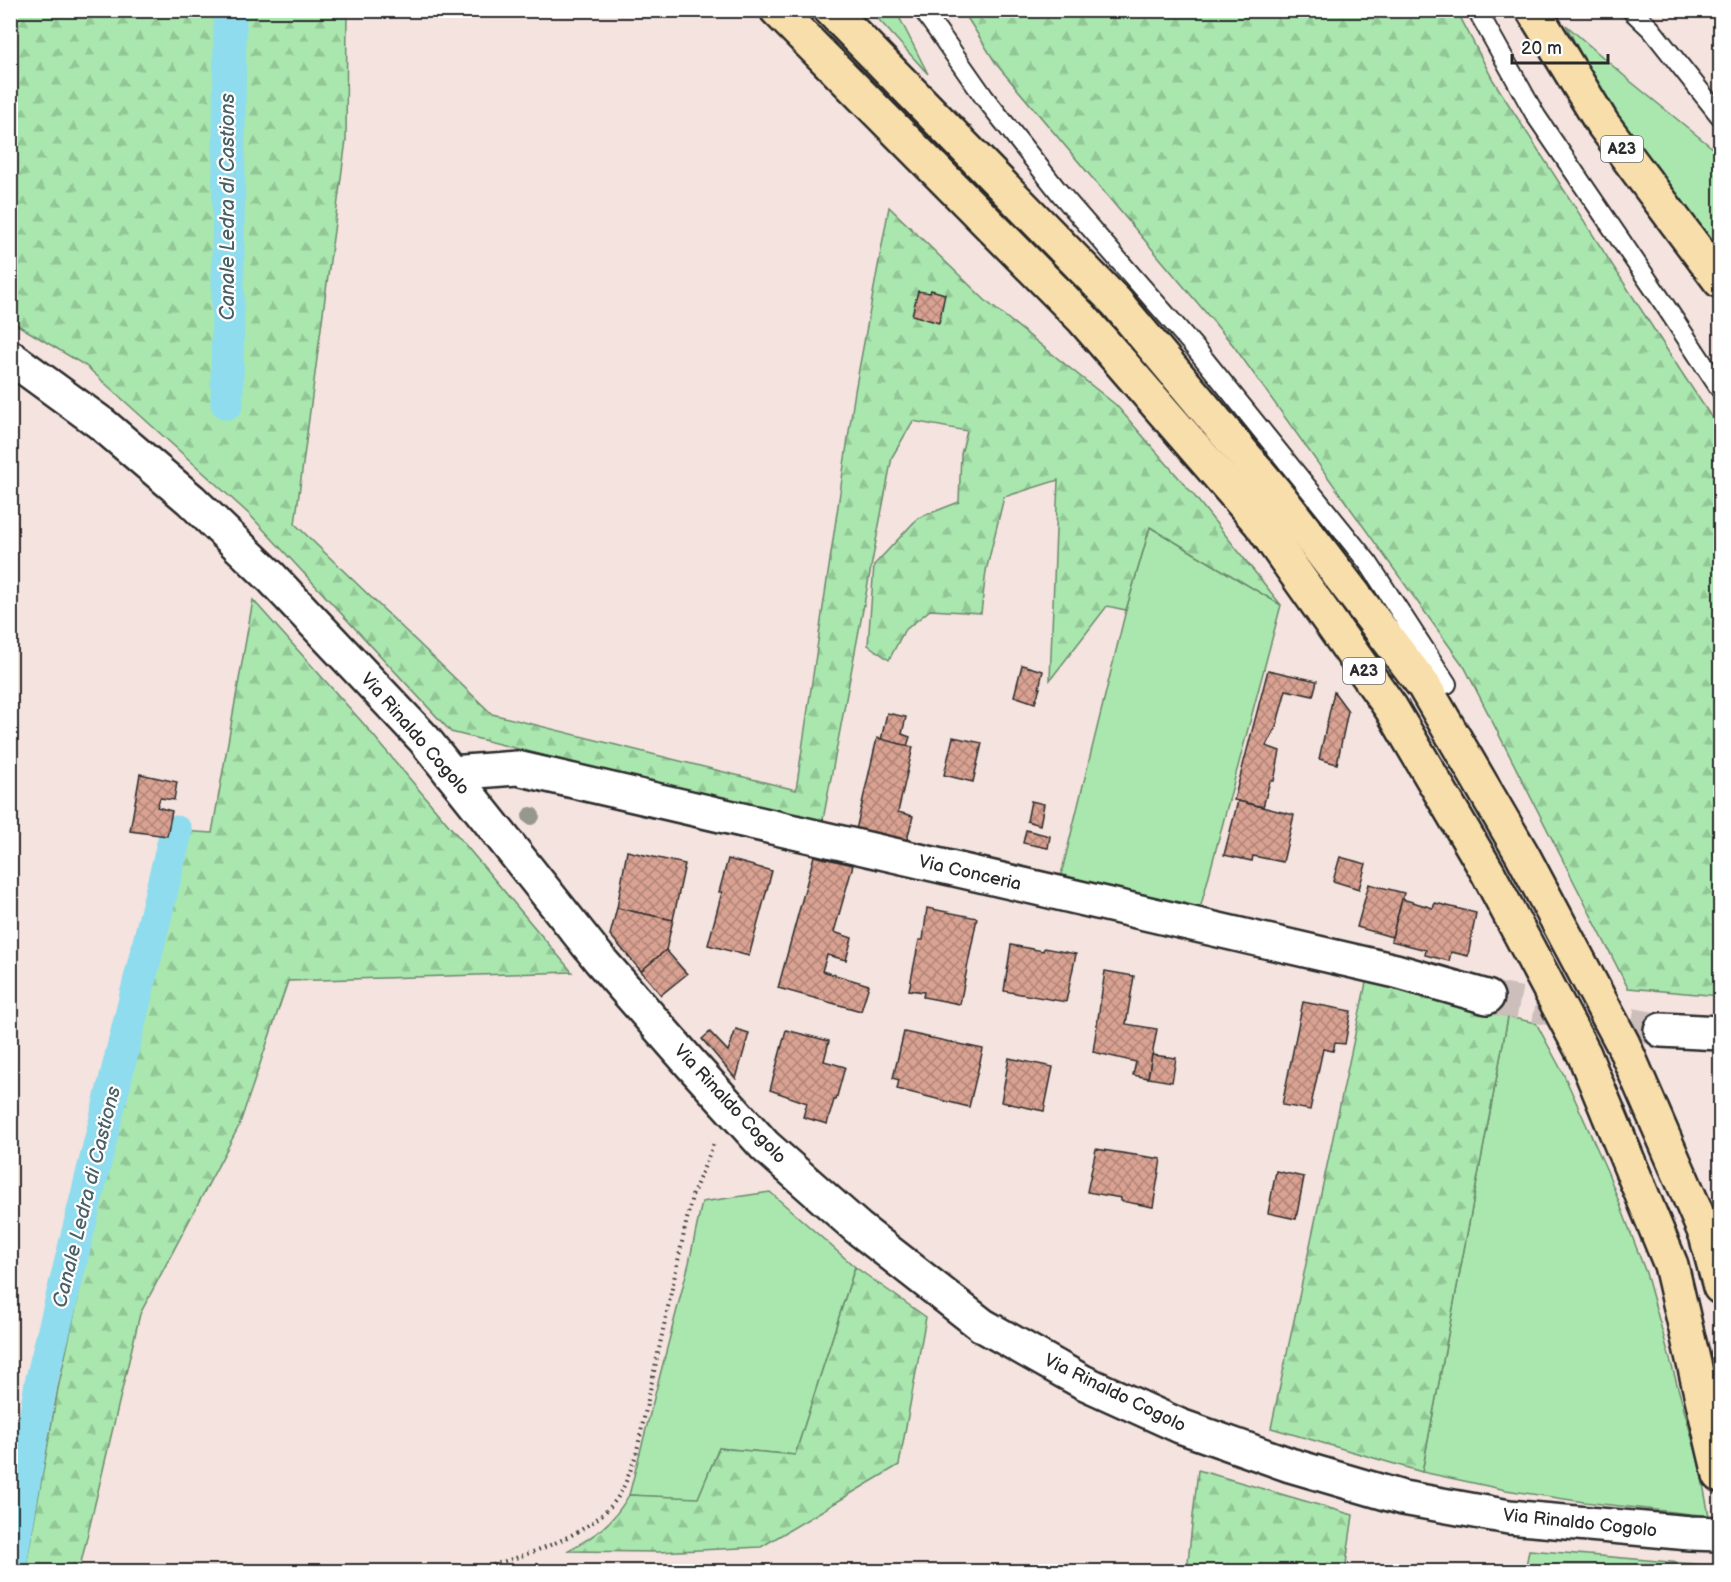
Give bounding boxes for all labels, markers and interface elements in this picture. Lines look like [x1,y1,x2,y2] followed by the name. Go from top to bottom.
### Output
[1512,27,1608,65] scale bar
[1521,38,1562,59] text: 20 m
[216,93,240,321] water label: Canale Ledra di Castions
[1601,136,1643,162] road number: A23
[1343,658,1385,684] road number: A23
[356,669,474,799] street label: Via Rinaldo Cogolo
[917,851,1023,895] street label: Via Conceria
[670,1040,790,1168] street label: Via Rinaldo Cogolo
[48,1084,126,1310] water label: Canale Ledra di Castions
[1041,1350,1189,1436] street label: Via Rinaldo Cogolo
[1502,1504,1658,1542] street label: Via Rinaldo Cogolo

